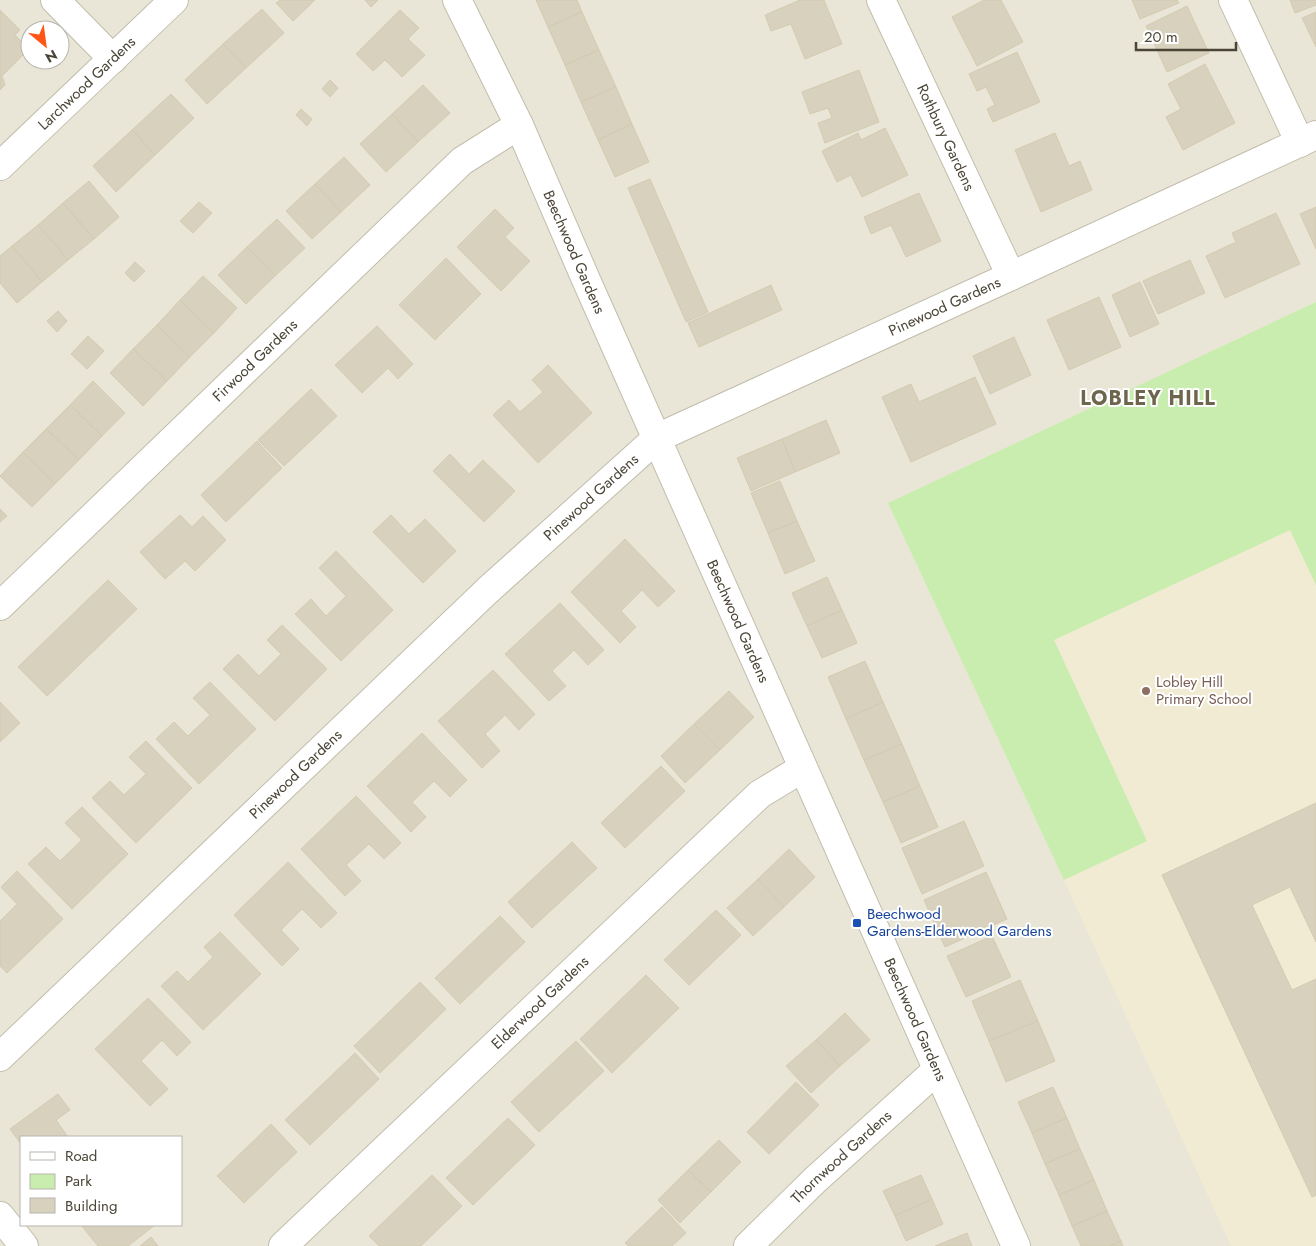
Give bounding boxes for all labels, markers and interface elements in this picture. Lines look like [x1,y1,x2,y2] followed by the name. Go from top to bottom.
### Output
[20,20,70,70] north arrow
[1136,20,1236,52] scale bar
[1144,26,1178,48] text: 20 m
[33,31,141,135] street label: Larchwood Gardens
[42,45,61,68] text: N
[911,81,980,194] street label: Rothbury Gardens
[538,187,611,317] street label: Beechwood Gardens
[885,271,1004,342] street label: Pinewood Gardens
[207,314,302,407] street label: Firwood Gardens
[1080,384,1216,413] district label: LOBLEY HILL
[539,449,643,546] street label: Pinewood Gardens
[701,556,775,686] street label: Beechwood Gardens
[1156,671,1252,710] place label: Lobley Hill Primary School
[1140,685,1152,697] marker: Lobley Hill Primary School
[244,724,347,824] street label: Pinewood Gardens
[867,903,1052,942] place label: Beechwood Gardens-Elderwood Gardens
[851,917,863,929] marker: Beechwood Gardens-Elderwood Gardens
[486,951,594,1054] street label: Elderwood Gardens
[878,955,952,1085] street label: Beechwood Gardens
[786,1105,897,1209] street label: Thornwood Gardens
[20,1136,182,1226] legend
[65,1145,97,1167] text: Road
[65,1170,92,1192] text: Park
[65,1195,117,1217] text: Building

